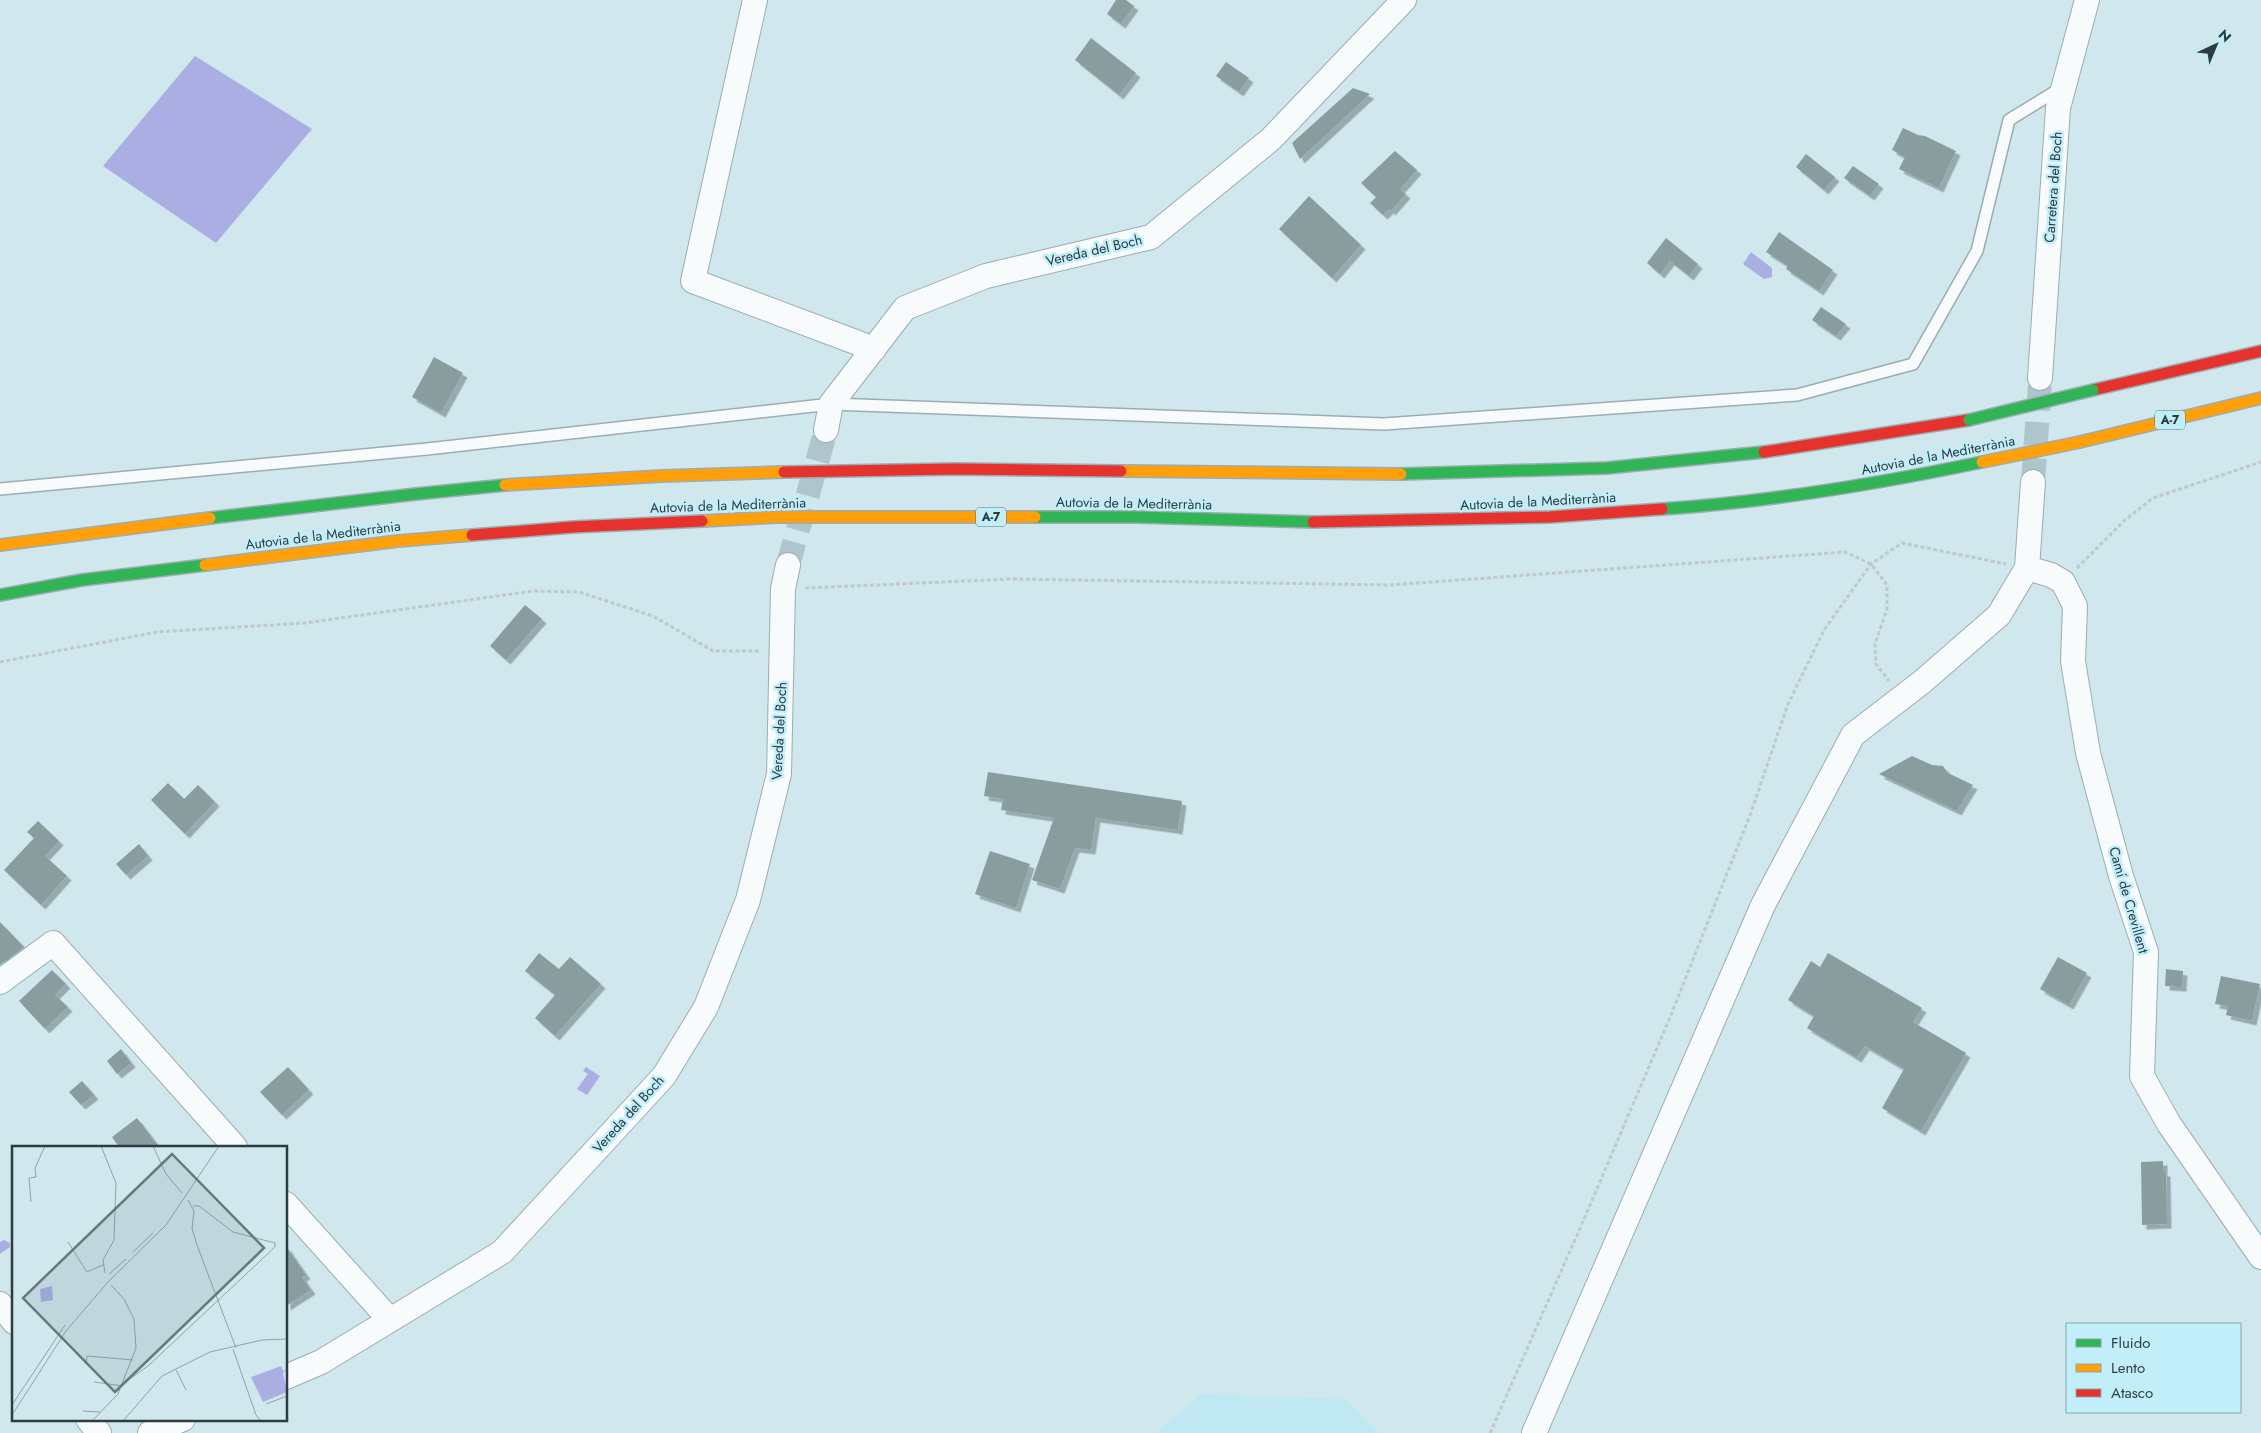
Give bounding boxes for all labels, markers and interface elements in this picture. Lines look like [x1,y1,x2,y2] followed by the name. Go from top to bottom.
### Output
[2191,20,2241,70] north arrow
[2214,25,2236,47] text: N
[2039,131,2067,243] street label: Carretera del Boch
[1044,229,1144,271] street label: Vereda del Boch
[2155,410,2185,430] road number: A-7
[1859,430,2017,480] street label: Autovia de la Mediterrània
[1459,487,1617,515] street label: Autovia de la Mediterrània
[650,492,806,518] street label: Autovia de la Mediterrània
[1056,492,1212,514] street label: Autovia de la Mediterrània
[976,508,1006,526] road number: A-7
[244,516,402,554] street label: Autovia de la Mediterrània
[766,681,792,781] street label: Vereda del Boch
[2104,844,2154,956] street label: Camí de Crevillent
[588,1071,668,1157] street label: Vereda del Boch
[12,1146,288,1420] inset map
[2066,1323,2241,1413] legend
[2111,1332,2150,1354] text: Fluido
[2111,1357,2145,1379] text: Lento
[2111,1382,2153,1404] text: Atasco

